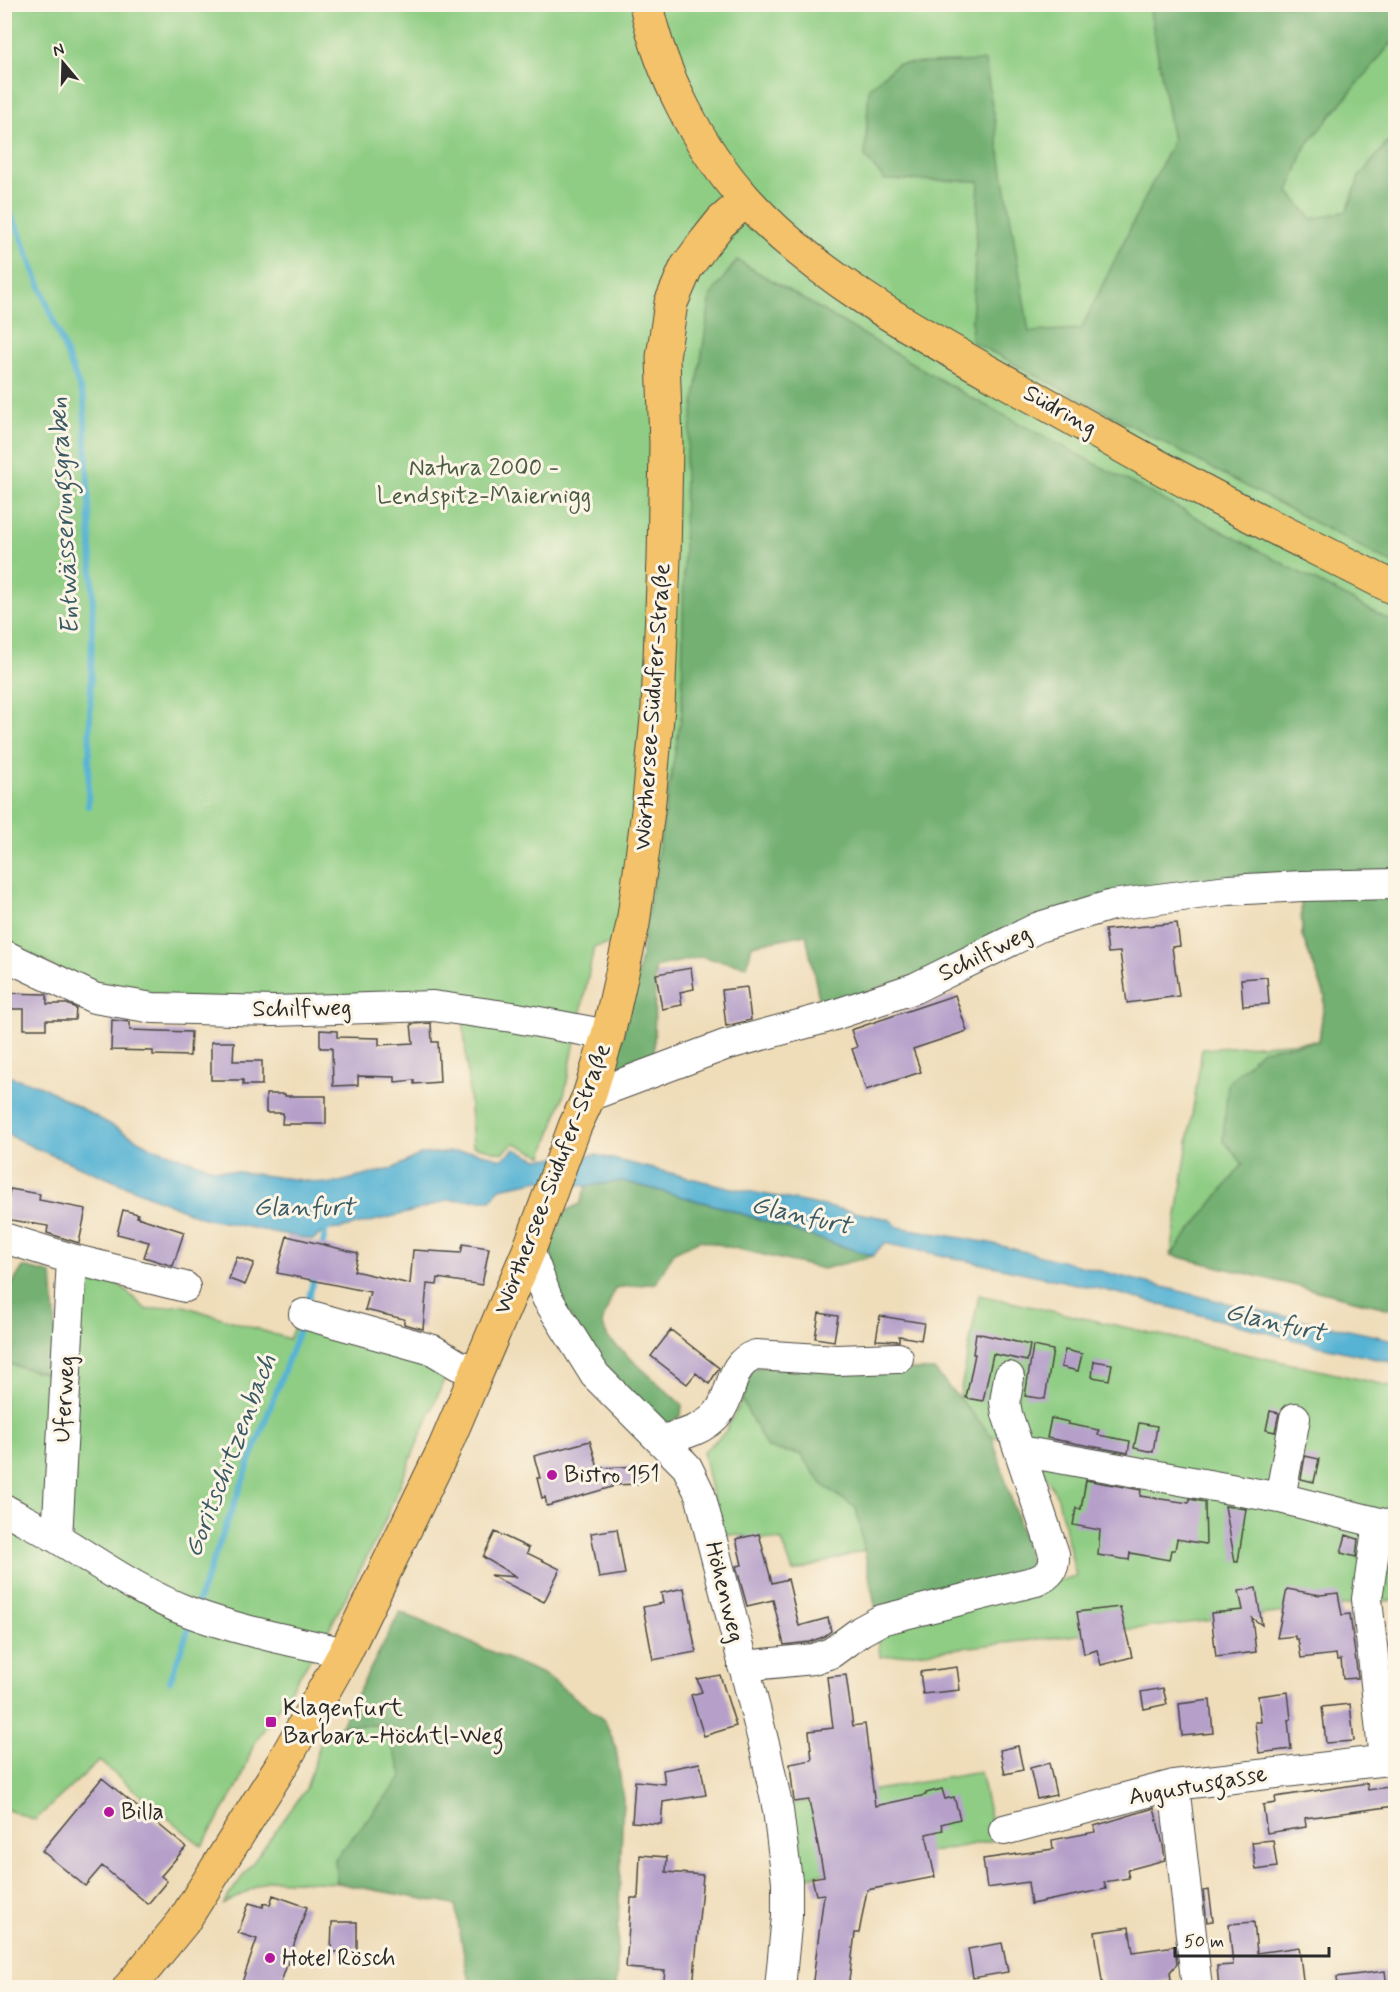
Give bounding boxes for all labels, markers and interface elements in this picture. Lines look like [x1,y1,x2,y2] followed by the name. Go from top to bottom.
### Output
[33,33,93,93] north arrow
[50,39,67,62] text: N
[1018,378,1102,444] street label: Südring
[42,396,91,636] water label: Entwässerungsgraben
[377,453,591,514] park label: Natura 2000 - Lendspitz-Maiernigg
[627,562,679,852] street label: Wörthersee-Südufer-Straße
[934,918,1036,990] street label: Schilfweg
[252,993,352,1025] street label: Schilfweg
[487,1039,619,1319] street label: Wörthersee-Südufer-Straße
[748,1188,857,1245] water label: Glanfurt
[253,1191,357,1225] water label: Glanfurt
[1222,1295,1331,1352] water label: Glanfurt
[177,1350,285,1562] water label: Goritschitzenbach
[47,1355,83,1443] street label: Uferweg
[564,1460,660,1491] place label: Bistro 151
[545,1468,559,1482] marker: Bistro 151
[697,1538,751,1646] street label: Höhenweg
[283,1693,504,1755] place label: Klagenfurt Barbara-Höchtl-Weg
[264,1715,278,1729] marker: Klagenfurt Barbara-Höchtl-Weg
[1126,1759,1270,1816] street label: Augustusgasse
[121,1797,164,1828] place label: Billa
[102,1805,116,1819] marker: Billa
[1175,1920,1330,1958] scale bar
[1184,1930,1224,1954] text: 50 m
[282,1943,396,1974] place label: Hotel Rösch
[263,1951,277,1965] marker: Hotel Rösch

